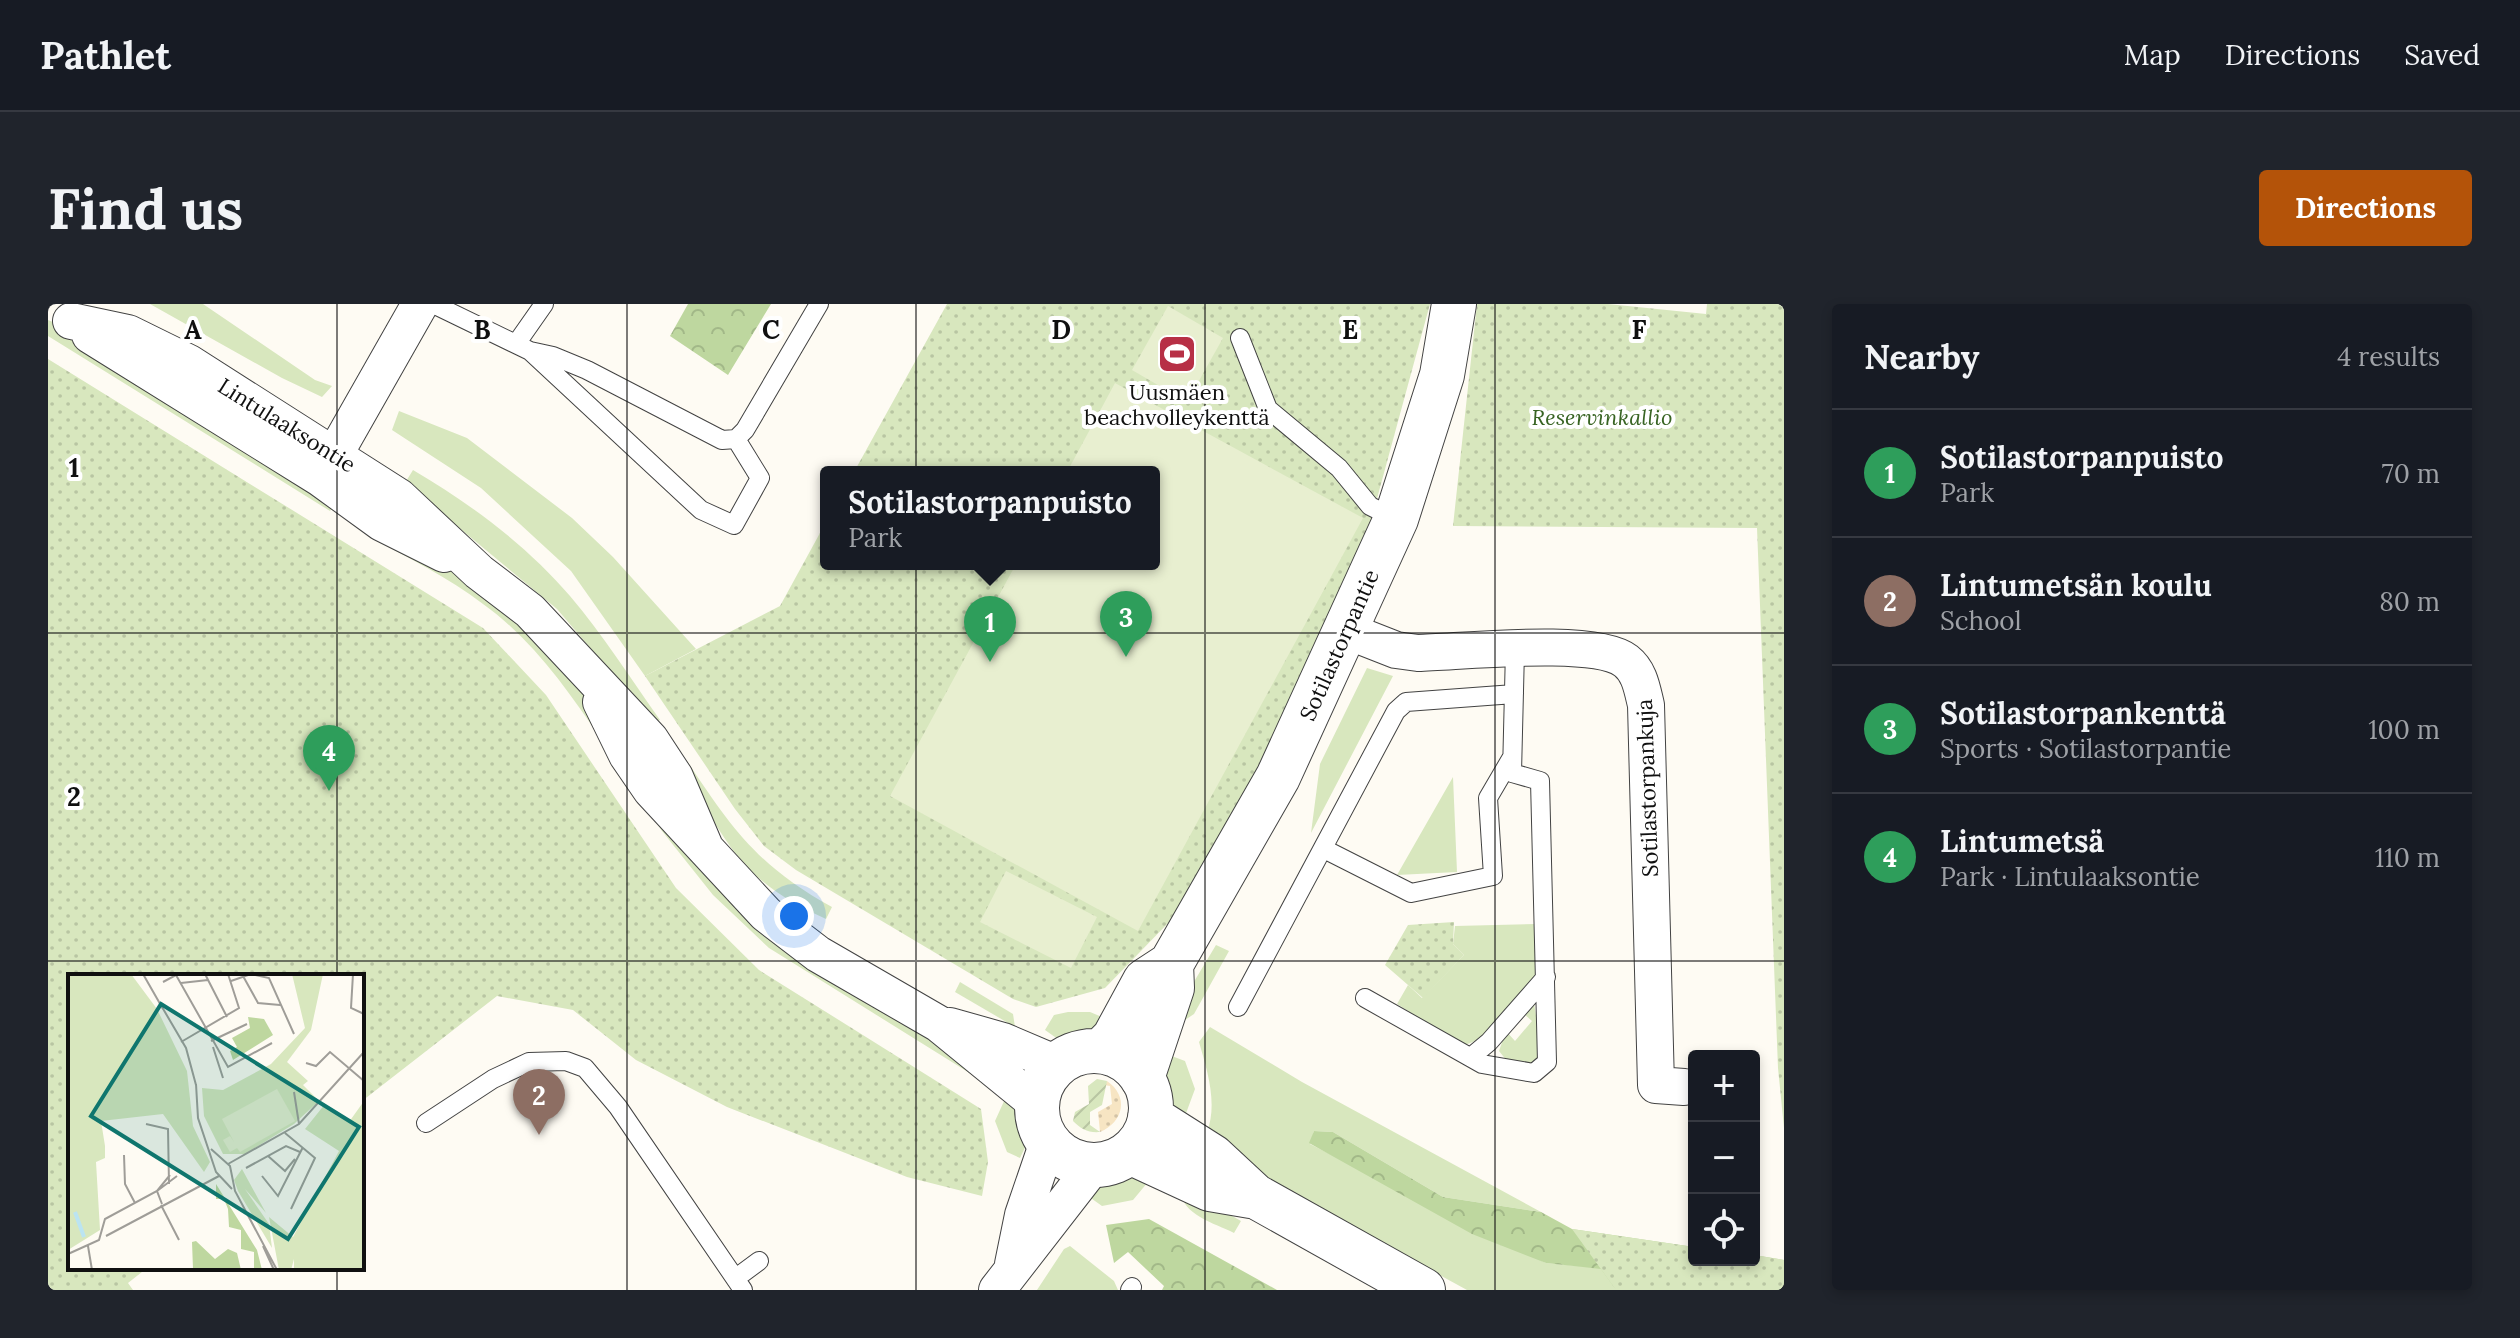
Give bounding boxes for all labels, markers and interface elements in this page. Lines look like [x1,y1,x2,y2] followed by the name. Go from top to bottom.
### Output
[40,31,171,79] text: Pathlet
[2124,37,2181,73] text: Map
[2225,37,2360,73] text: Directions
[2404,37,2480,73] text: Saved
[2259,170,2472,246] button: Directions
[48,173,243,244] text: Find us
[184,313,202,346] text: A
[473,313,491,346] text: B
[762,313,780,346] text: C
[1051,313,1071,346] text: D
[1342,313,1358,346] text: E
[1632,313,1647,346] text: F
[1156,333,1198,375] sports icon: Uusmäen beachvolleykenttä
[1864,335,1980,378] text: Nearby
[2337,340,2440,373] text: 4 results
[213,372,361,479] street label: Lintulaaksontie
[1084,378,1270,431] place label: Uusmäen beachvolleykenttä
[1532,403,1672,431] park label: Reservinkallio
[1940,438,2224,476] text: Sotilastorpanpuisto
[69,451,79,484] text: 1
[1885,457,1895,490] text: 1
[2382,457,2440,490] text: 70 m
[820,466,1160,570] popup
[1940,476,1994,509] text: Park
[848,483,1132,521] text: Sotilastorpanpuisto
[848,521,902,554] text: Park
[1293,565,1385,725] street label: Sotilastorpantie
[1940,566,2212,604] text: Lintumetsän koulu
[1883,585,1897,618] text: 2
[2379,585,2440,618] text: 80 m
[1100,591,1152,657] pin: 3
[964,596,1016,662] pin: 1
[1940,604,2022,637] text: School
[1940,694,2226,732] text: Sotilastorpankenttä
[1630,698,1664,878] street label: Sotilastorpankuja
[1883,713,1897,746] text: 3
[2368,713,2440,746] text: 100 m
[303,725,355,791] pin: 4
[1940,732,2231,765] text: Sports · Sotilastorpantie
[67,780,81,813] text: 2
[1940,822,2104,860] text: Lintumetsä
[1883,841,1897,874] text: 4
[2375,841,2440,874] text: 110 m
[1940,860,2200,893] text: Park · Lintulaaksontie
[774,896,814,936] your location
[68,974,364,1270] inset map
[1688,1050,1760,1266] map controls
[1688,1050,1760,1122] button: +
[513,1069,565,1135] pin: 2
[1688,1122,1760,1194] button: −
[1688,1194,1760,1266] button: locate

